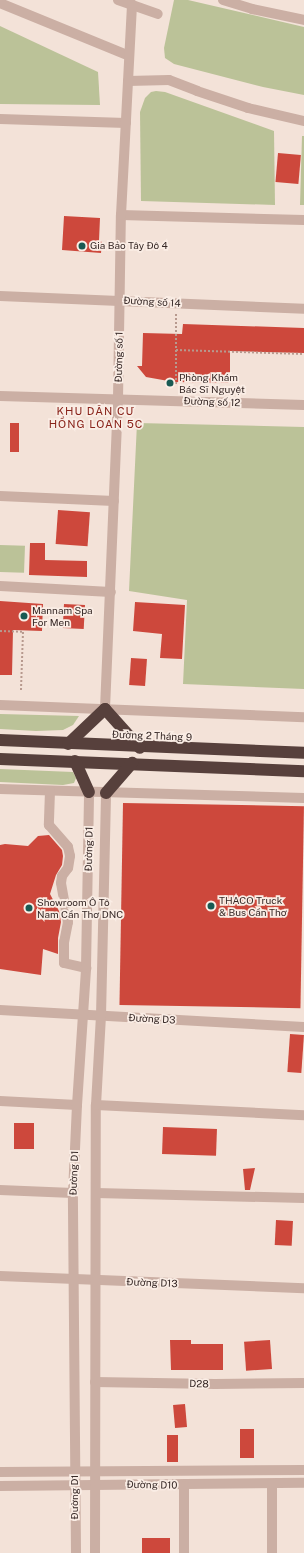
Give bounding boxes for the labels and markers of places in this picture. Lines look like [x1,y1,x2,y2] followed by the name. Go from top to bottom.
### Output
[90,240,168,252] place label: Gia Bảo Tây Đô 4
[77,241,87,251] marker: Gia Bảo Tây Đô 4
[179,371,245,394] place label: Phòng Khám Bác Sĩ Nguyệt
[164,377,176,389] marker: Phòng Khám Bác Sĩ Nguyệt
[32,604,93,628] place label: Mannam Spa For Men
[19,611,29,621] marker: Mannam Spa For Men
[219,894,287,918] place label: THACO Truck & Bus Cần Thơ
[37,896,123,920] place label: Showroom Ô Tô Nam Cần Thơ DNC
[206,901,216,911] marker: THACO Truck & Bus Cần Thơ
[24,903,34,913] marker: Showroom Ô Tô Nam Cần Thơ DNC

